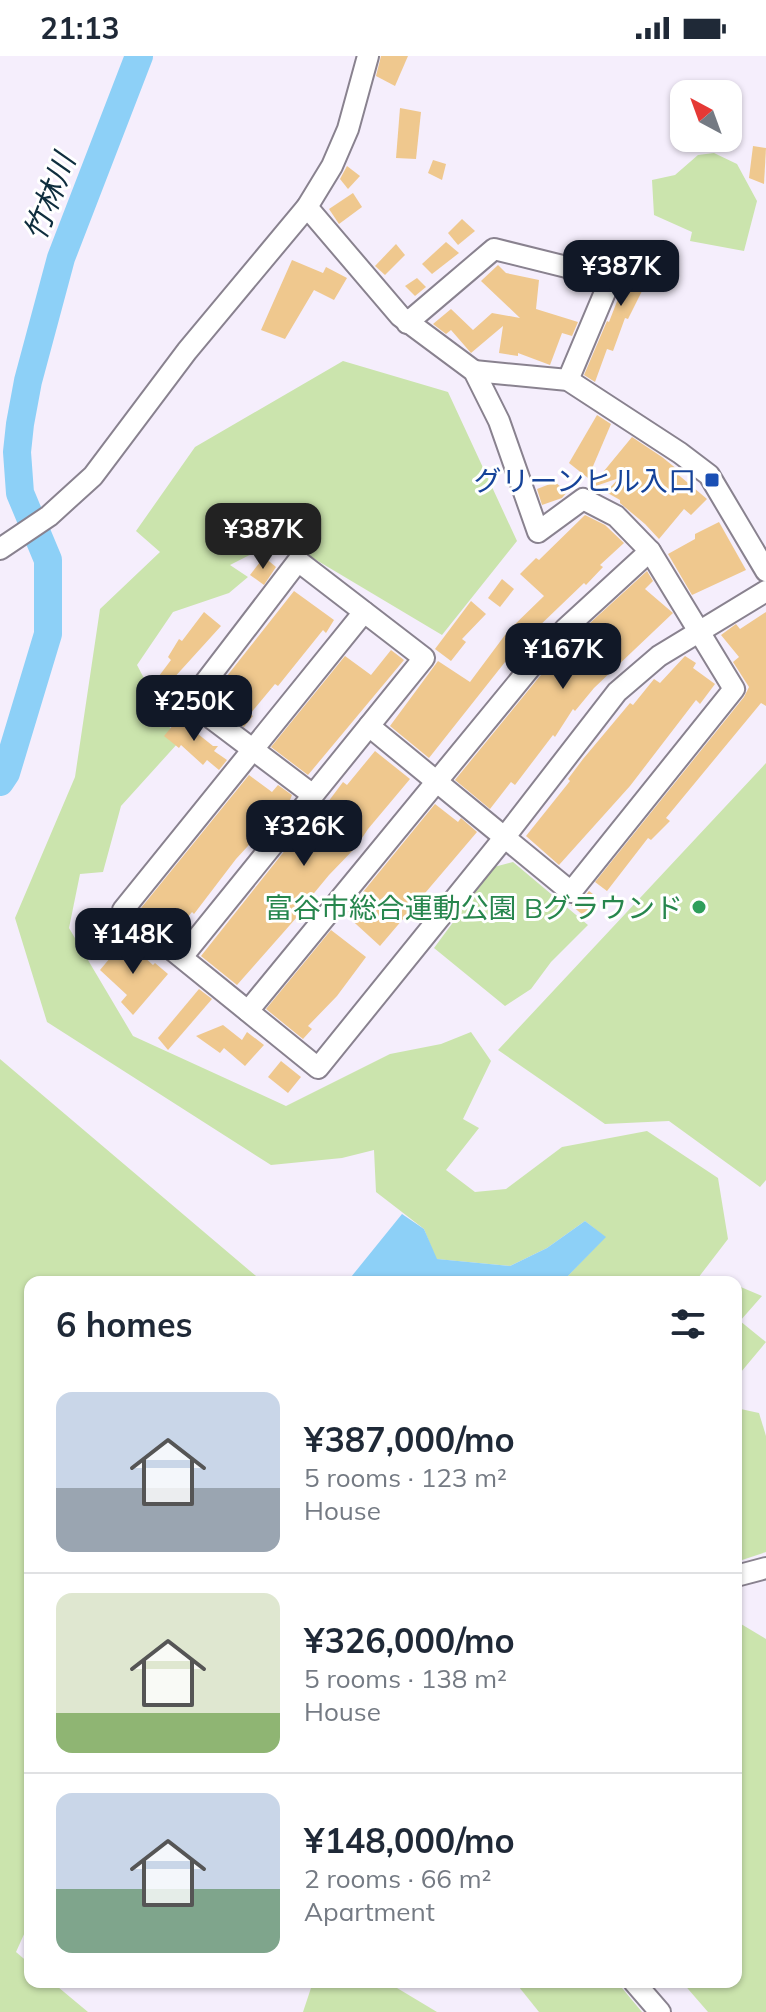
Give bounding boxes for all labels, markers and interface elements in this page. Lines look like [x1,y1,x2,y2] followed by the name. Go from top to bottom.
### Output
[40,9,119,47] text: 21:13
[670,80,742,152] north arrow
[670,80,742,152] map controls
[15,145,84,246] water label: 竹林川
[565,240,677,308] pin: ¥387K
[581,249,661,282] text: ¥387K
[473,463,696,498] place label: グリーンヒル入口
[703,471,721,489] marker: グリーンヒル入口
[207,503,319,571] pin: ¥387K
[223,512,303,545] text: ¥387K
[507,623,619,691] pin: ¥167K
[523,632,603,665] text: ¥167K
[138,675,250,743] pin: ¥250K
[154,684,234,717] text: ¥250K
[248,800,360,868] pin: ¥326K
[264,809,344,842] text: ¥326K
[265,890,683,925] place label: 富谷市総合運動公園 Bグラウンド
[690,898,708,916] marker: 富谷市総合運動公園 Bグラウンド
[77,908,189,976] pin: ¥148K
[93,917,173,950] text: ¥148K
[666,1302,710,1346] icon: filters
[56,1303,193,1346] text: 6 homes
[304,1418,515,1461] text: ¥387,000/mo
[120,1424,216,1520] icon: home
[304,1461,507,1494] text: 5 rooms · 123 m²
[304,1494,381,1527] text: House
[304,1619,515,1662] text: ¥326,000/mo
[120,1625,216,1721] icon: home
[304,1662,507,1695] text: 5 rooms · 138 m²
[304,1695,381,1728] text: House
[304,1819,515,1862] text: ¥148,000/mo
[120,1825,216,1921] icon: home
[304,1862,491,1895] text: 2 rooms · 66 m²
[304,1895,435,1928] text: Apartment

